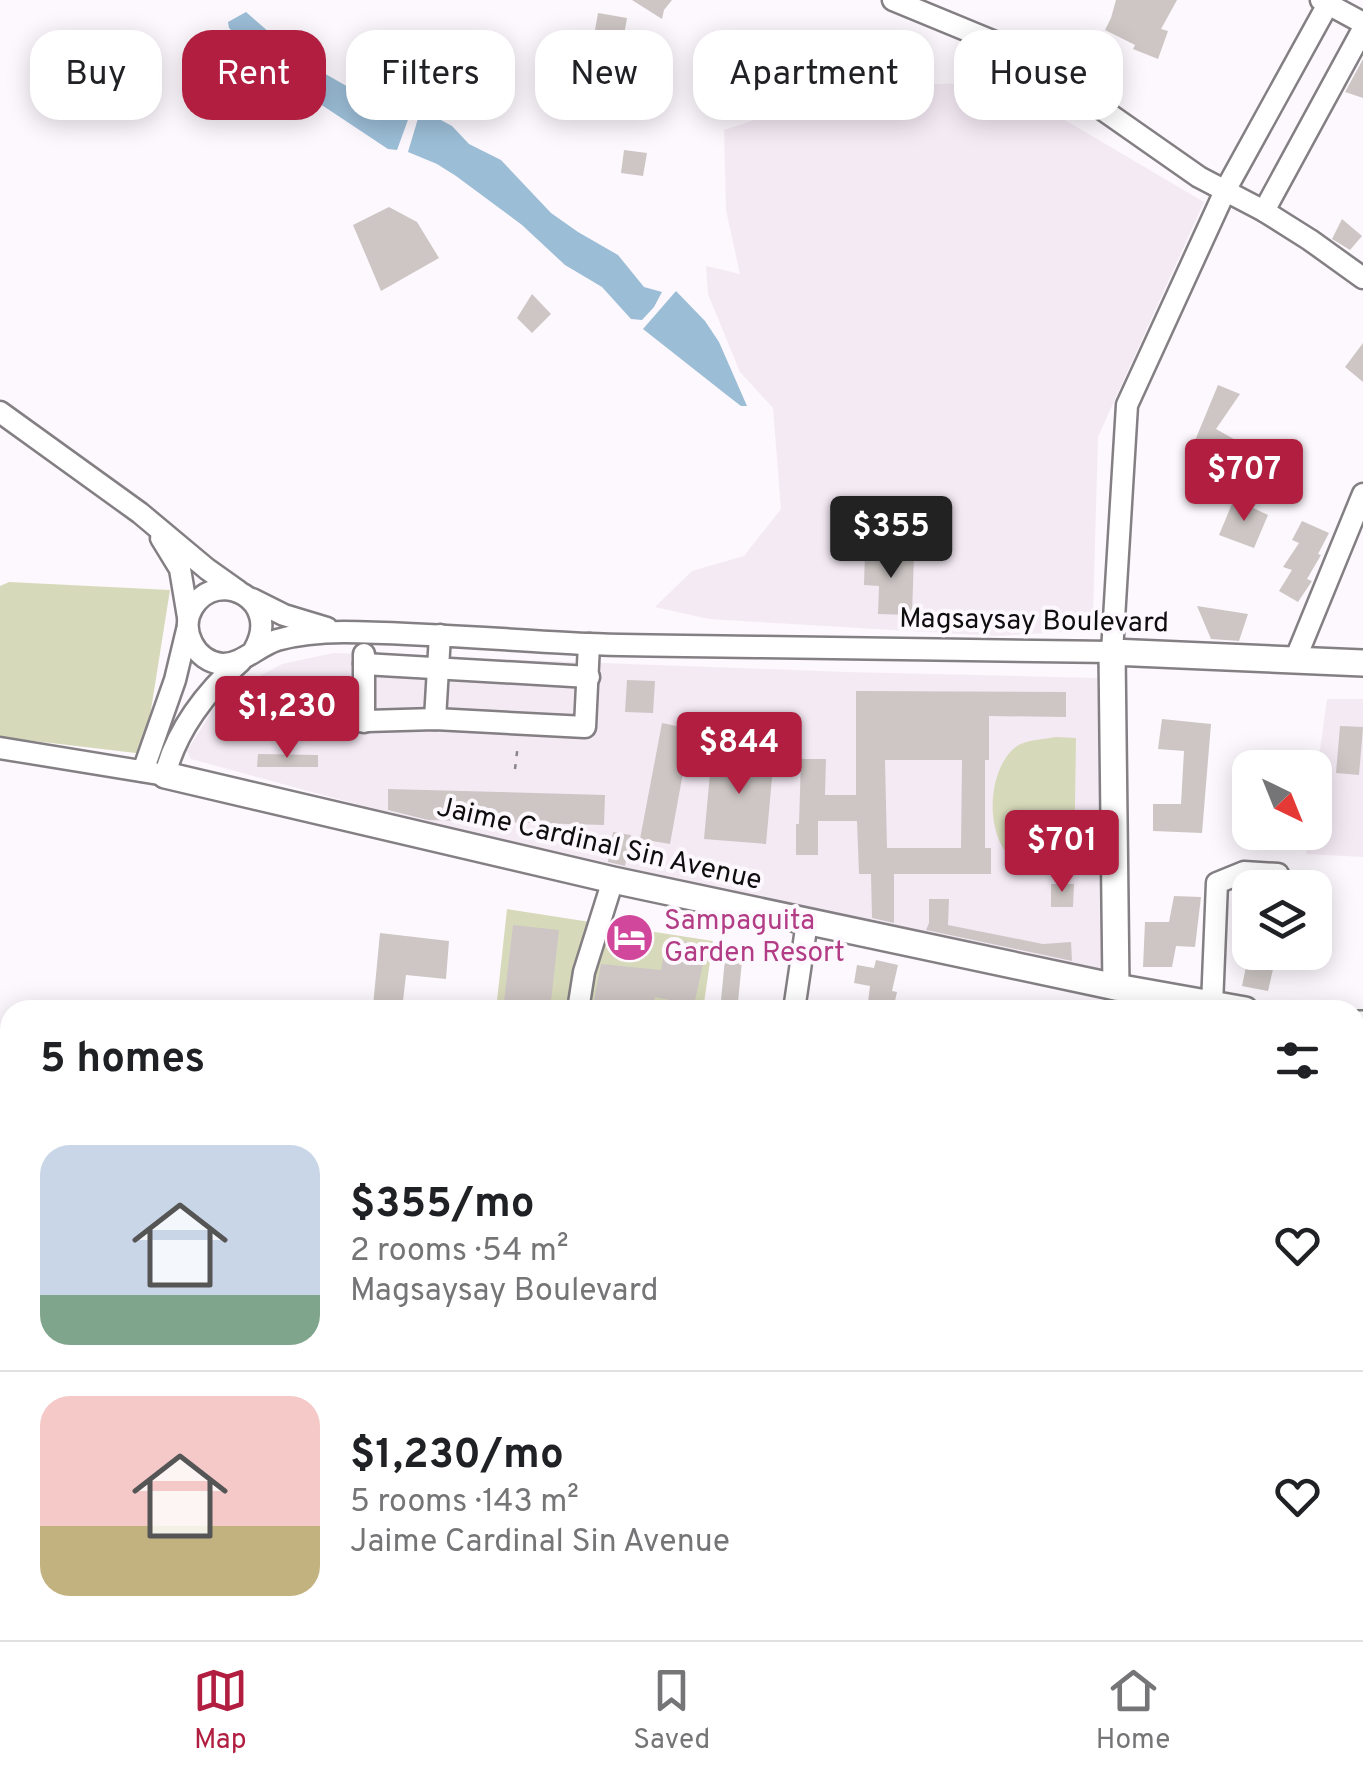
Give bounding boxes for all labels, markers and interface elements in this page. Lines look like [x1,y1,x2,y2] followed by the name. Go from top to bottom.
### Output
[30,30,162,120] chip: Buy
[182,30,326,120] chip: Rent
[346,30,515,120] chip: Filters
[535,30,673,120] chip: New
[693,30,934,120] chip: Apartment
[954,30,1123,120] chip: House
[1185,439,1303,524] pin: $707
[1207,451,1281,491] text: $707
[832,496,950,581] pin: $355
[852,508,930,548] text: $355
[899,602,1169,642] street label: Magsaysay Boulevard
[206,676,368,761] pin: $1,230
[237,688,337,728] text: $1,230
[680,712,798,797] pin: $844
[699,724,779,764] text: $844
[1232,750,1332,850] north arrow
[1232,750,1332,970] map controls
[433,790,765,900] street label: Jaime Cardinal Sin Avenue
[1003,810,1121,895] pin: $701
[1027,822,1097,862] text: $701
[1232,870,1332,970] button: layers
[664,904,845,972] place label: Sampaguita Garden Resort
[603,912,655,964] hotel icon: Sampaguita Garden Resort
[1270,1033,1325,1088] icon: filters
[40,1034,205,1087] text: 5 homes
[350,1179,535,1232] text: $355/mo
[120,1185,240,1305] icon: home
[1270,1218,1325,1273] icon: heart
[350,1232,569,1272] text: 2 rooms · 54 m²
[350,1272,658,1312] text: Magsaysay Boulevard
[350,1430,564,1483] text: $1,230/mo
[120,1436,240,1556] icon: home
[1270,1469,1325,1524] icon: heart
[350,1483,579,1523] text: 5 rooms · 143 m²
[350,1523,730,1563] text: Jaime Cardinal Sin Avenue
[193,1663,248,1759] tab: Map
[633,1663,710,1759] tab: Saved
[1096,1663,1170,1759] tab: Home

